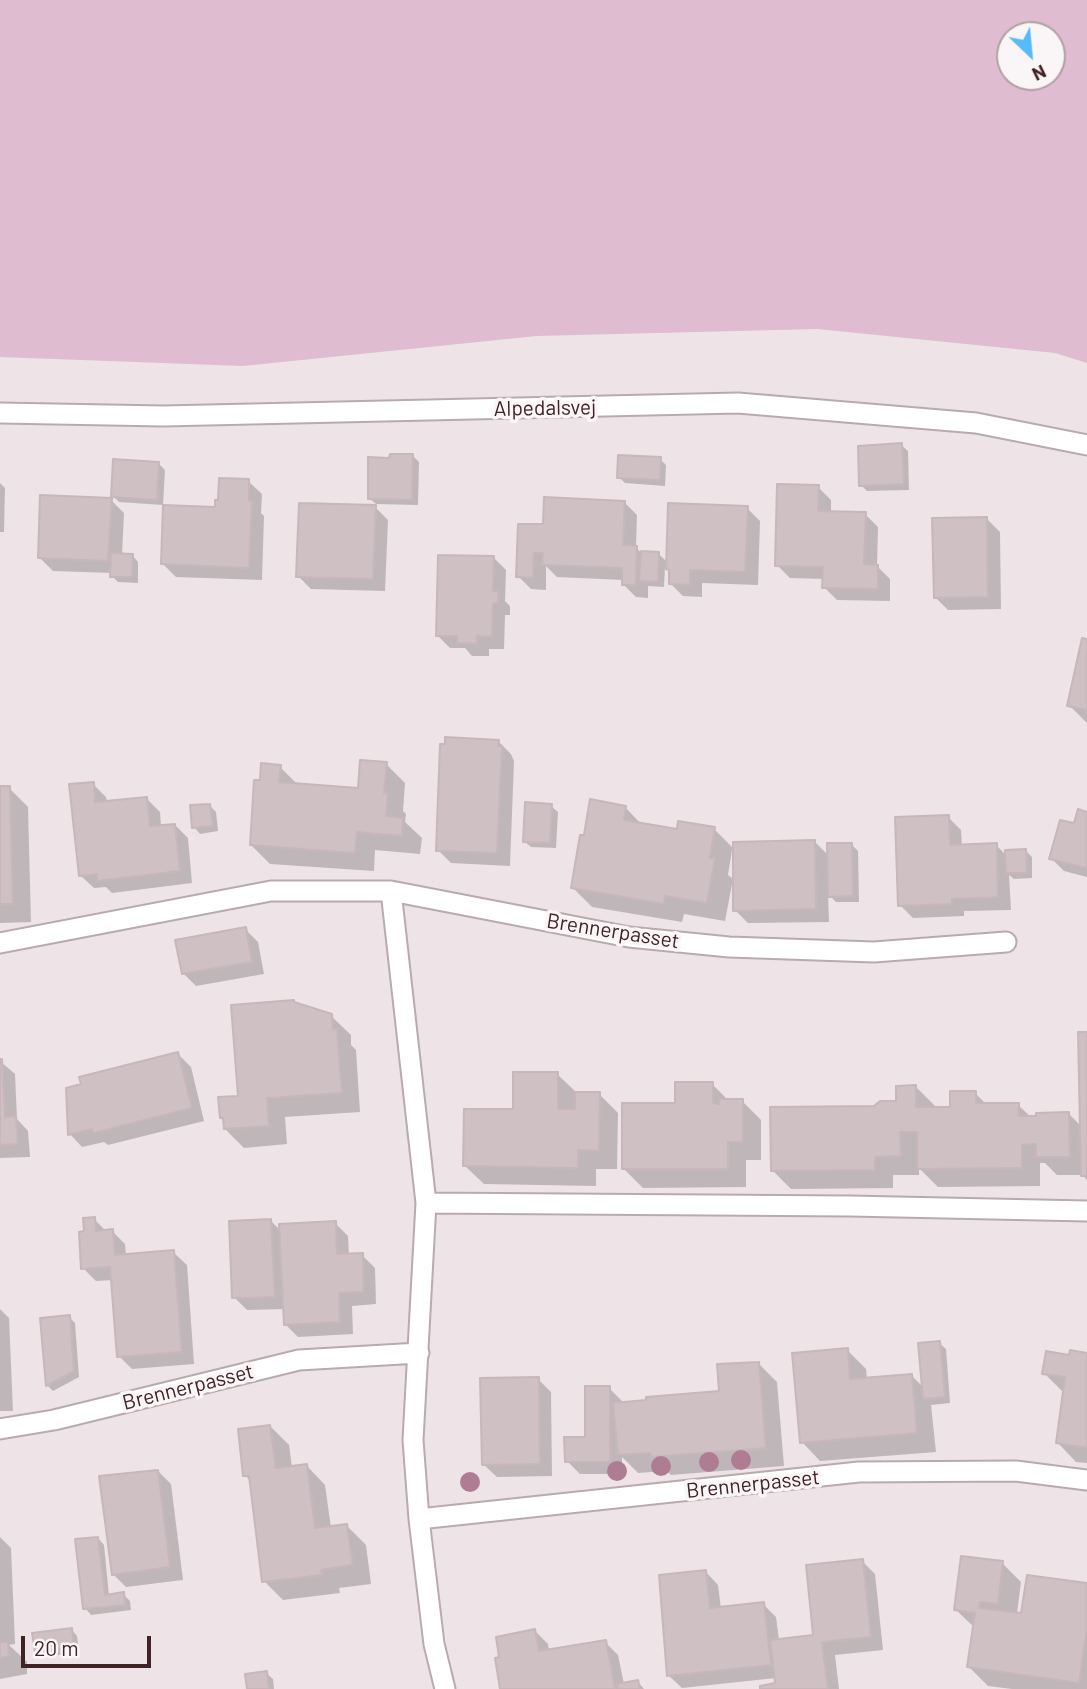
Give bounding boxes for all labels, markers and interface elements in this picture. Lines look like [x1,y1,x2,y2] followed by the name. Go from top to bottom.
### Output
[996,21,1066,91] north arrow
[1029,60,1050,87] text: N
[493,395,597,421] street label: Alpedalsvej
[545,908,681,954] street label: Brennerpasset
[120,1359,256,1415] street label: Brennerpasset
[685,1464,821,1504] street label: Brennerpasset
[24,1622,154,1666] scale bar
[34,1635,79,1660] text: 20 m

